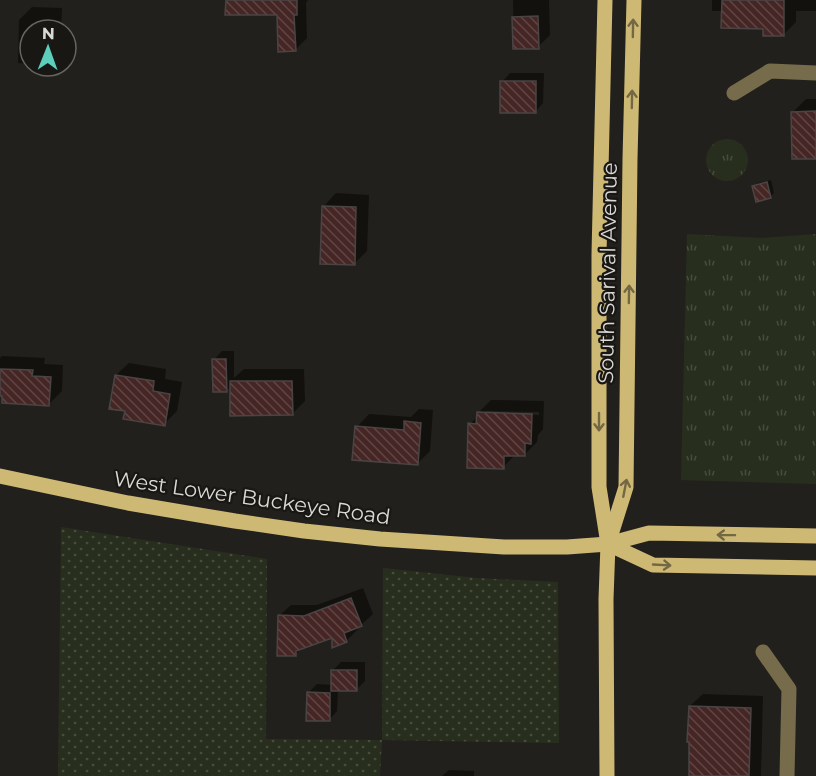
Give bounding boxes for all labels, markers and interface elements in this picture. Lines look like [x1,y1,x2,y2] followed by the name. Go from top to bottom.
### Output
[18,18,78,78] north arrow
[628,19,639,39] one-way arrow
[42,24,55,43] text: N
[626,89,638,109] one-way arrow
[593,162,622,384] street label: South Sarival Avenue
[623,284,635,304] one-way arrow
[593,412,605,432] one-way arrow
[112,466,392,529] street label: West Lower Buckeye Road
[619,479,630,498] one-way arrow
[717,529,737,541] one-way arrow
[651,560,671,571] one-way arrow

